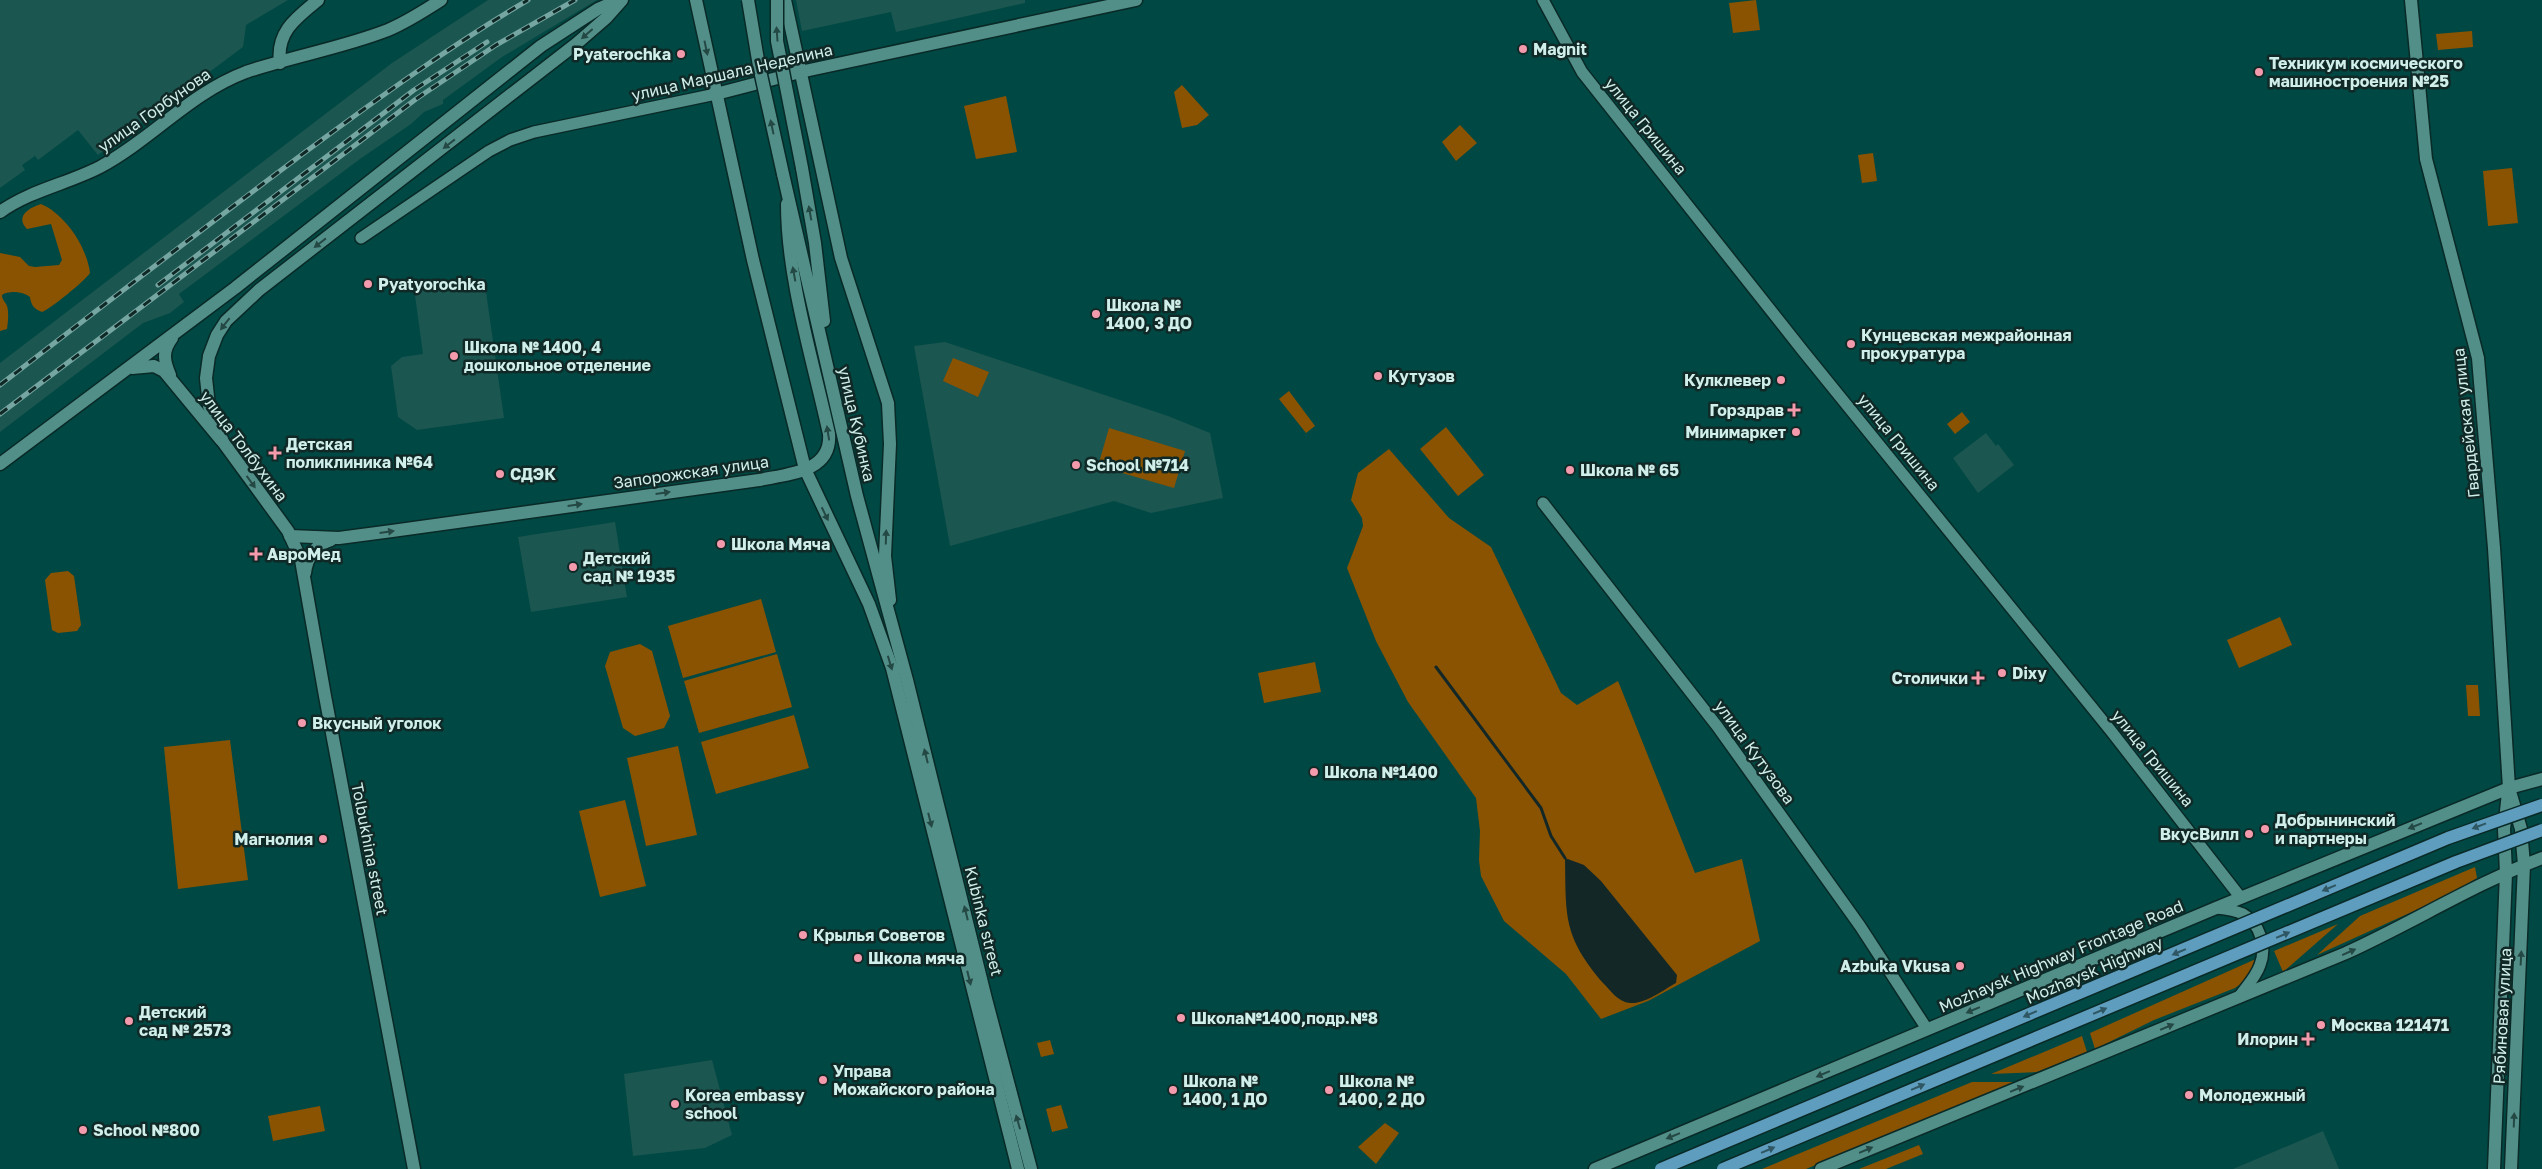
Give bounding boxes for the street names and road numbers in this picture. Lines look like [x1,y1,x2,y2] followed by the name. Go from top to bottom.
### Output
[629,39,835,105] street label: улица Маршала Неделина
[94,64,214,156] street label: улица Горбунова
[1601,73,1691,179] street label: улица Гришина
[2448,347,2484,499] street label: Гвардейская улица
[834,364,880,484] street label: улица Кубинка
[196,387,292,505] street label: улица Толбухина
[1854,389,1944,495] street label: улица Гришина
[612,451,770,493] street label: Запорожская улица
[1711,696,1799,808] street label: улица Кутузова
[2108,705,2198,811] street label: улица Гришина
[347,781,393,917] street label: Tolbukhina street
[961,864,1007,978] street label: Kubinka street
[1936,896,2186,1016] street label: Mozhaysk Highway Frontage Road
[2023,932,2165,1008] street label: Mozhaysk Highway
[2488,947,2516,1085] street label: Рябиновая улица

